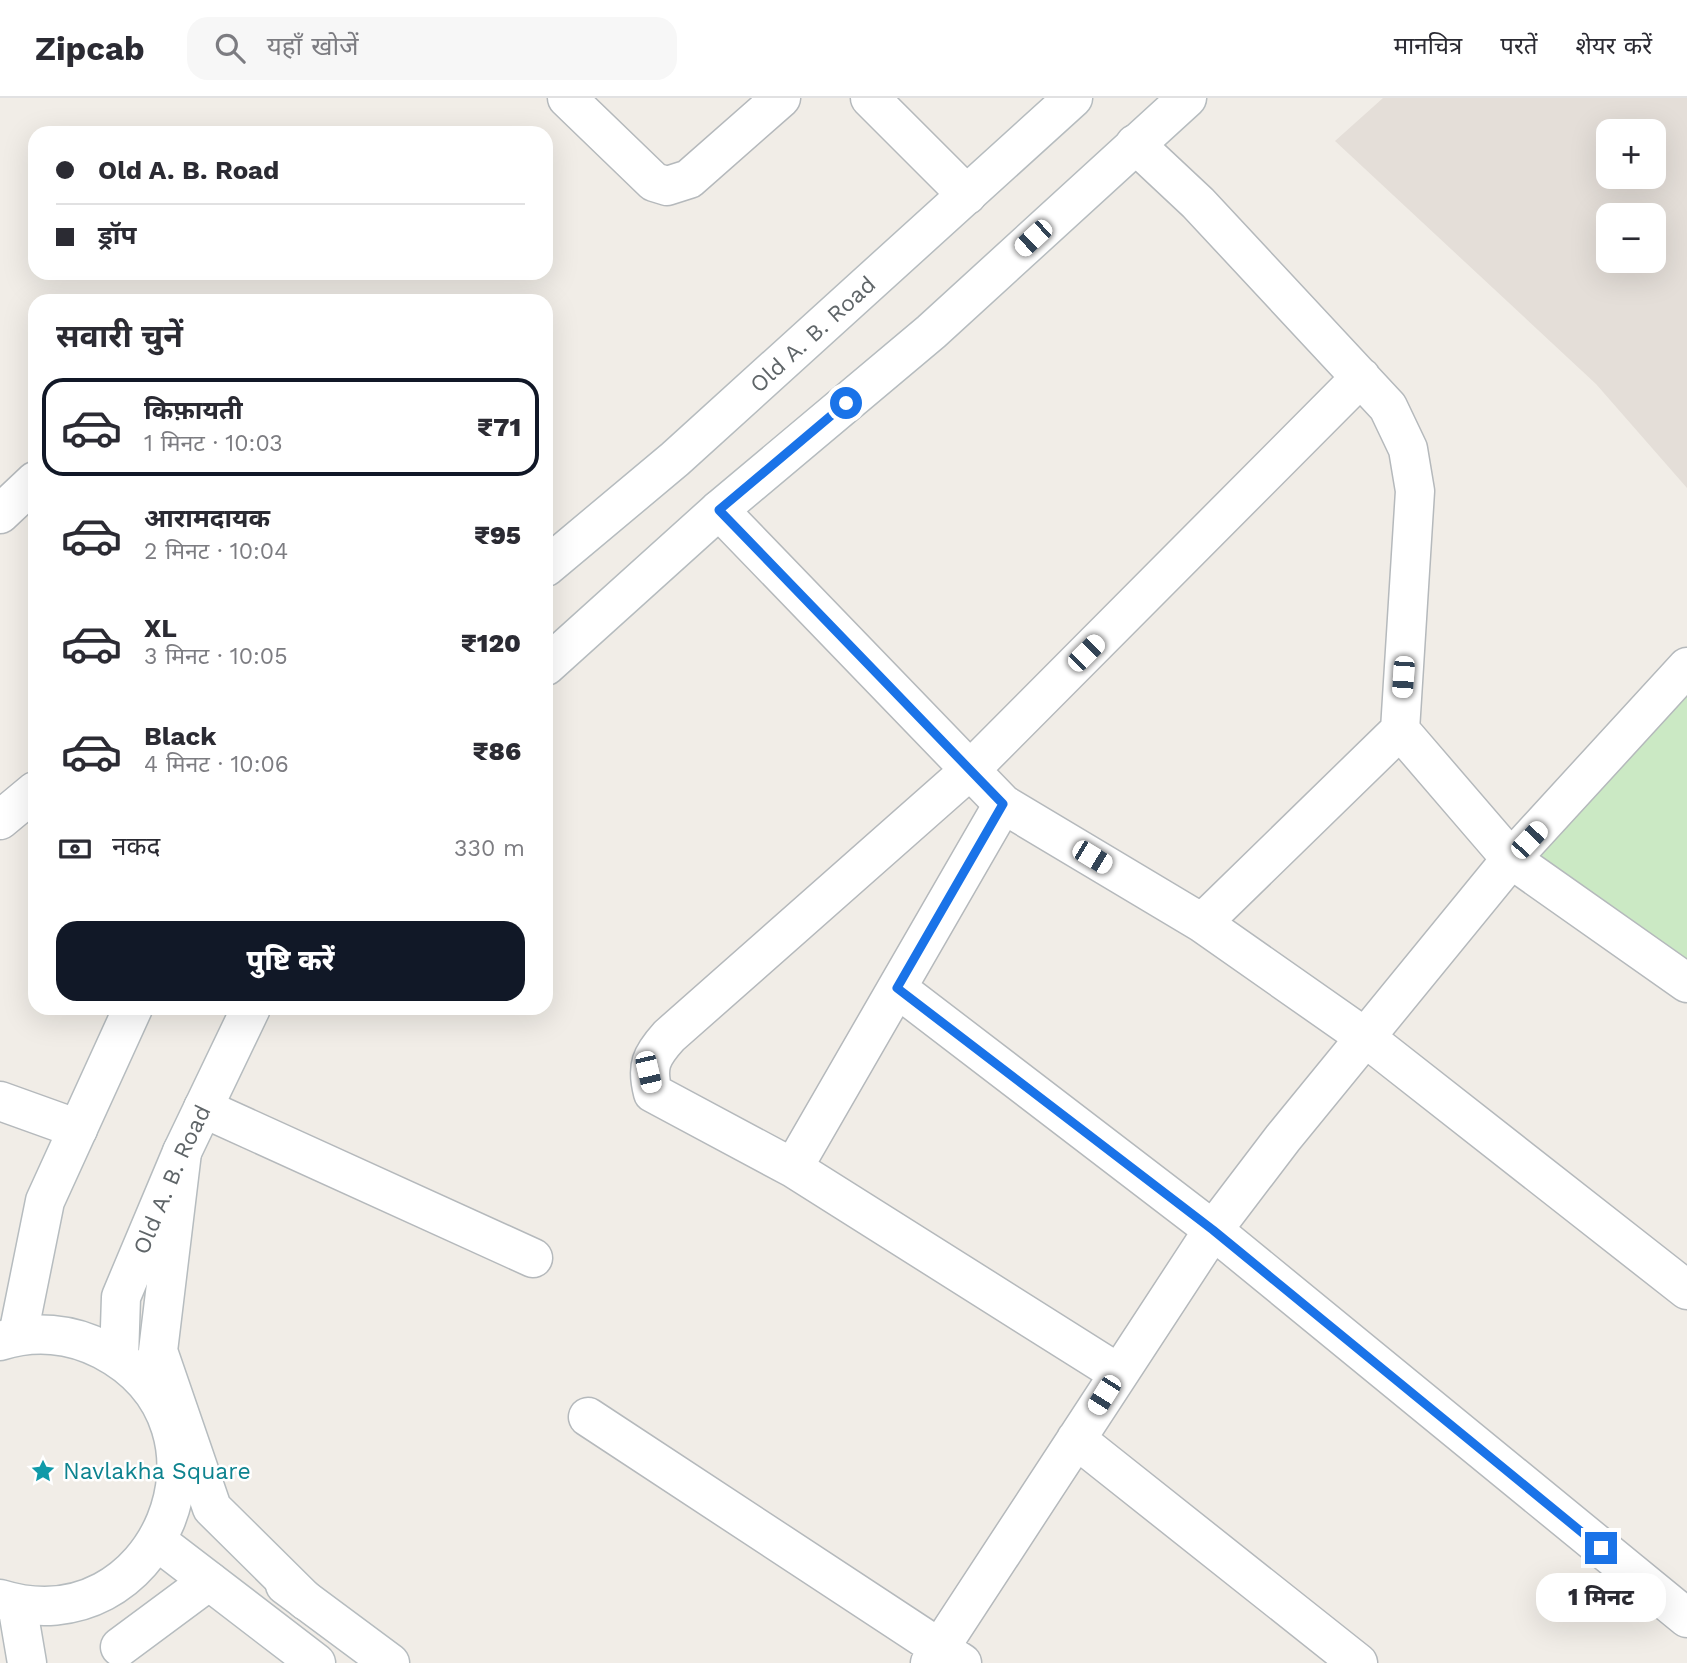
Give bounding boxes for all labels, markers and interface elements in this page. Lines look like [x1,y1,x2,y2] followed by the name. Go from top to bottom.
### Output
[187,17,677,80] search box
[35,29,145,68] text: Zipcab
[211,29,249,67] icon: search
[267,31,359,61] text: यहाँ खोजें
[1394,32,1462,60] text: मानचित्र
[1500,32,1538,60] text: परतें
[1576,32,1652,60] text: शेयर करें
[1596,119,1666,273] map controls
[1596,119,1666,189] button: +
[98,155,279,185] text: Old A. B. Road
[1596,203,1666,273] button: −
[1011,216,1056,260] car
[98,220,136,250] text: ड्रॉप
[745,271,881,398] street label: Old A. B. Road
[56,317,183,355] text: सवारी चुनें
[830,387,862,419] route start
[144,395,243,425] text: किफ़ायती
[60,396,123,459] icon: car
[477,412,521,442] text: ₹71
[144,430,283,457] text: 1 मिनट · 10:03
[144,503,270,533] text: आरामदायक
[60,504,123,567] icon: car
[474,520,521,550] text: ₹95
[144,538,288,565] text: 2 मिनट · 10:04
[60,612,123,675] icon: car
[144,613,177,643] text: XL
[461,628,521,658] text: ₹120
[1064,631,1109,675] car
[144,643,288,670] text: 3 मिनट · 10:05
[1392,655,1415,699] car
[60,720,123,783] icon: car
[144,721,216,751] text: Black
[472,736,521,766] text: ₹86
[144,751,289,778] text: 4 मिनट · 10:06
[1507,817,1552,863] car
[56,830,94,868] icon: cash
[112,831,160,861] text: नकद
[454,835,525,862] text: 330 m
[1069,837,1116,877] car
[56,921,525,1001] button: पुष्टि करें
[634,1049,663,1095] car
[128,1101,217,1258] street label: Old A. B. Road
[1084,1372,1125,1418] car
[29,1457,57,1485] place icon: Navlakha Square
[63,1458,251,1485] place label: Navlakha Square
[1585,1532,1617,1564] route end
[1536,1572,1666,1622] callout: 1 मिनट
[1568,1584,1634,1611] text: 1 मिनट

